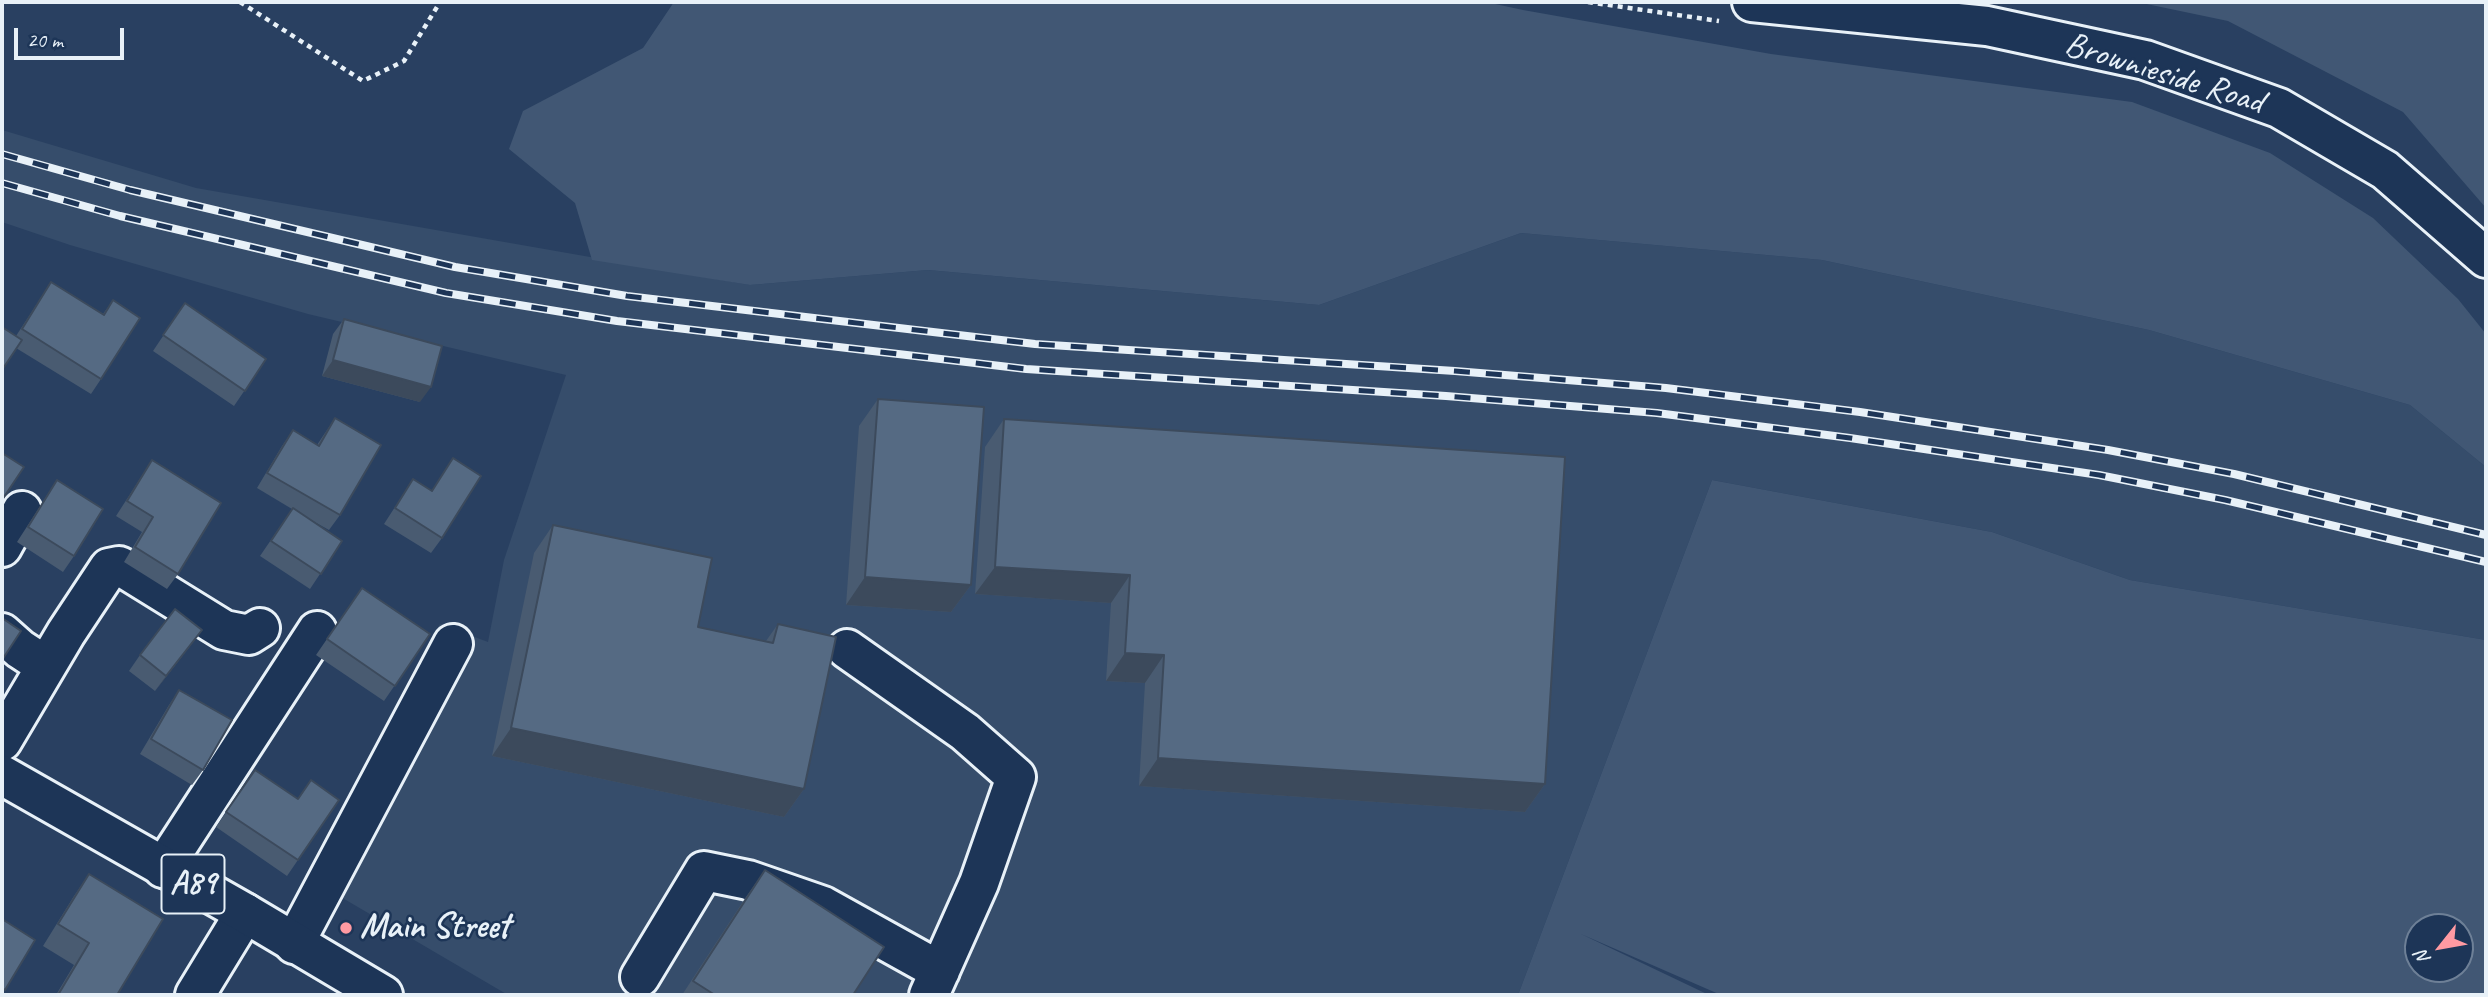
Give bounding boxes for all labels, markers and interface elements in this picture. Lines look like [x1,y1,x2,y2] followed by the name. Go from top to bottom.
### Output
[18,14,128,58] scale bar
[2060,24,2268,124] street label: Brownieside Road
[27,27,63,53] text: 20 m
[162,855,224,914] road number: A89
[360,907,510,949] place label: Main Street
[2404,913,2474,983] north arrow
[338,920,354,936] marker: Main Street
[2409,947,2436,969] text: N

